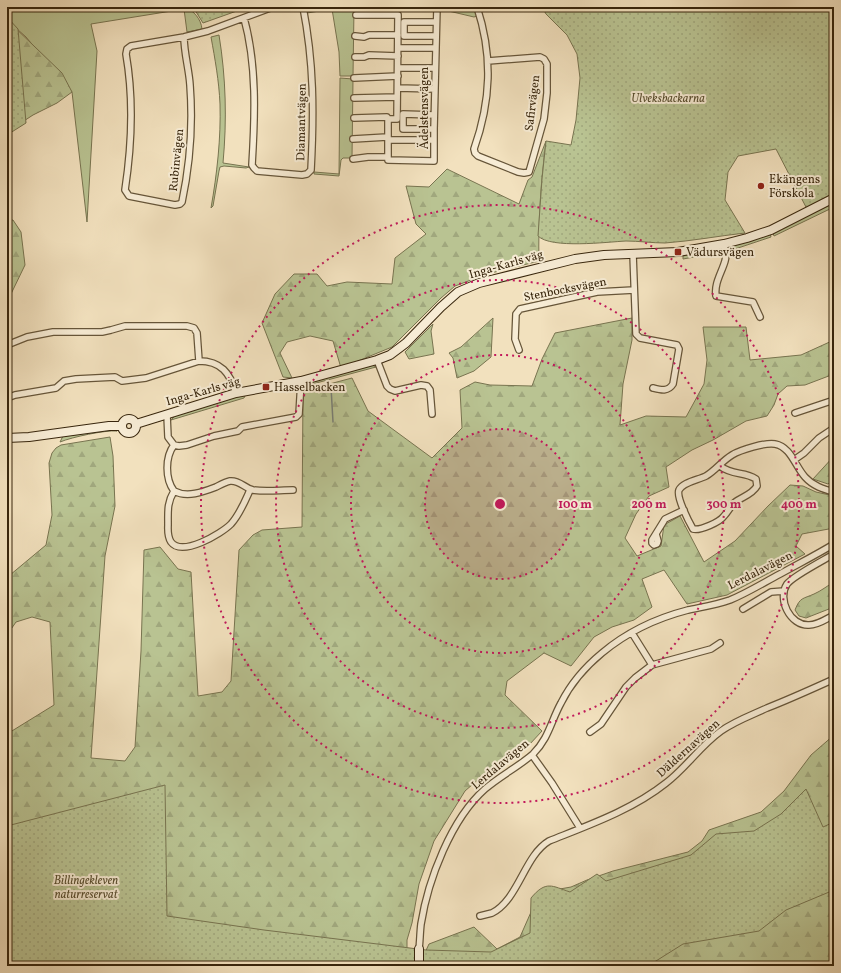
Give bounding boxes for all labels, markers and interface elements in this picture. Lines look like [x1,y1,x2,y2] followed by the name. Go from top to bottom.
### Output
[416,67,433,149] street label: Ädelstensvägen
[522,74,544,132] street label: Safirvägen
[293,83,311,161] street label: Diamantvägen
[631,91,705,107] park label: Ulveksbackarna
[166,128,188,192] street label: Rubinvägen
[769,172,820,202] place label: Ekängens Förskola
[756,181,766,191] marker: Ekängens Förskola
[686,245,754,261] place label: Vädursvägen
[467,247,545,283] street label: Inga-Karls väg
[673,247,683,257] marker: Vädursvägen
[522,274,608,306] street label: Stenbocksvägen
[164,374,242,410] street label: Inga-Karls väg
[274,380,345,396] place label: Hasselbacken
[261,382,271,392] marker: Hasselbacken
[493,497,507,511] centre of rings
[558,497,592,513] text: 100 m
[631,497,667,513] text: 200 m
[707,497,742,513] text: 300 m
[781,497,817,513] text: 400 m
[725,548,796,594] street label: Lerdalavägen
[654,716,724,781] street label: Däldernavägen
[468,736,533,794] street label: Lerdalavägen
[54,873,119,903] park label: Billingekleven naturreservat

